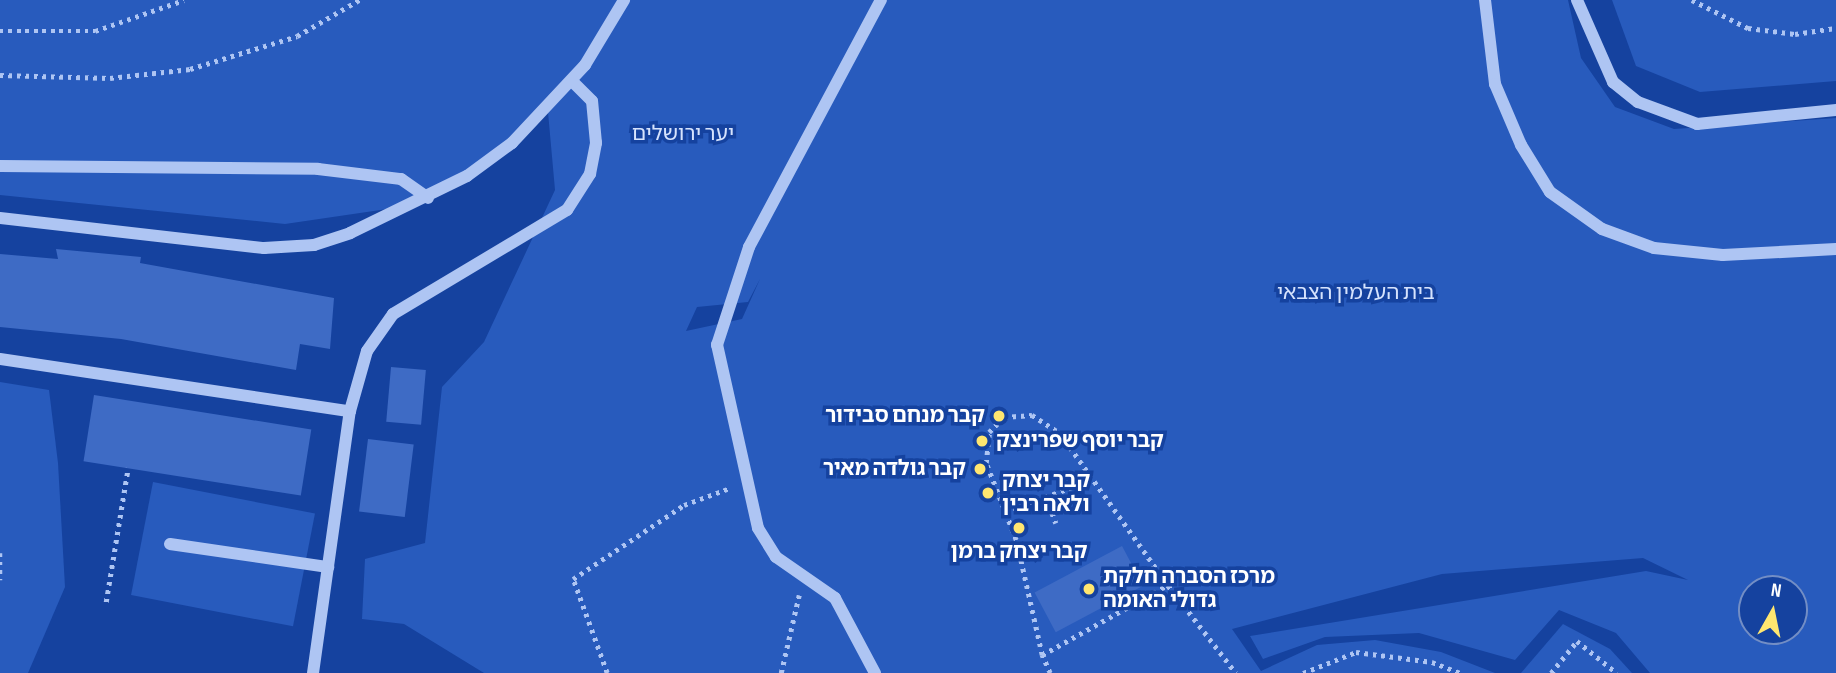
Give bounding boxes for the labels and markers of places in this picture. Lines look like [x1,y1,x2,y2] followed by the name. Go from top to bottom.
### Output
[825,403,985,429] place label: קבר מנחם סבידור
[991,408,1007,424] marker: קבר מנחם סבידור
[996,428,1164,454] place label: קבר יוסף שפרינצק
[974,433,990,449] marker: קבר יוסף שפרינצק
[823,456,966,482] place label: קבר גולדה מאיר
[972,461,988,477] marker: קבר גולדה מאיר
[1002,468,1090,518] place label: קבר יצחק ולאה רבין
[980,485,996,501] marker: קבר יצחק ולאה רבין
[1011,520,1027,536] marker: קבר יצחק ברמן
[950,539,1088,565] place label: קבר יצחק ברמן
[1103,564,1275,614] place label: מרכז הסברה חלקת גדולי האומה
[1081,581,1097,597] marker: מרכז הסברה חלקת גדולי האומה

